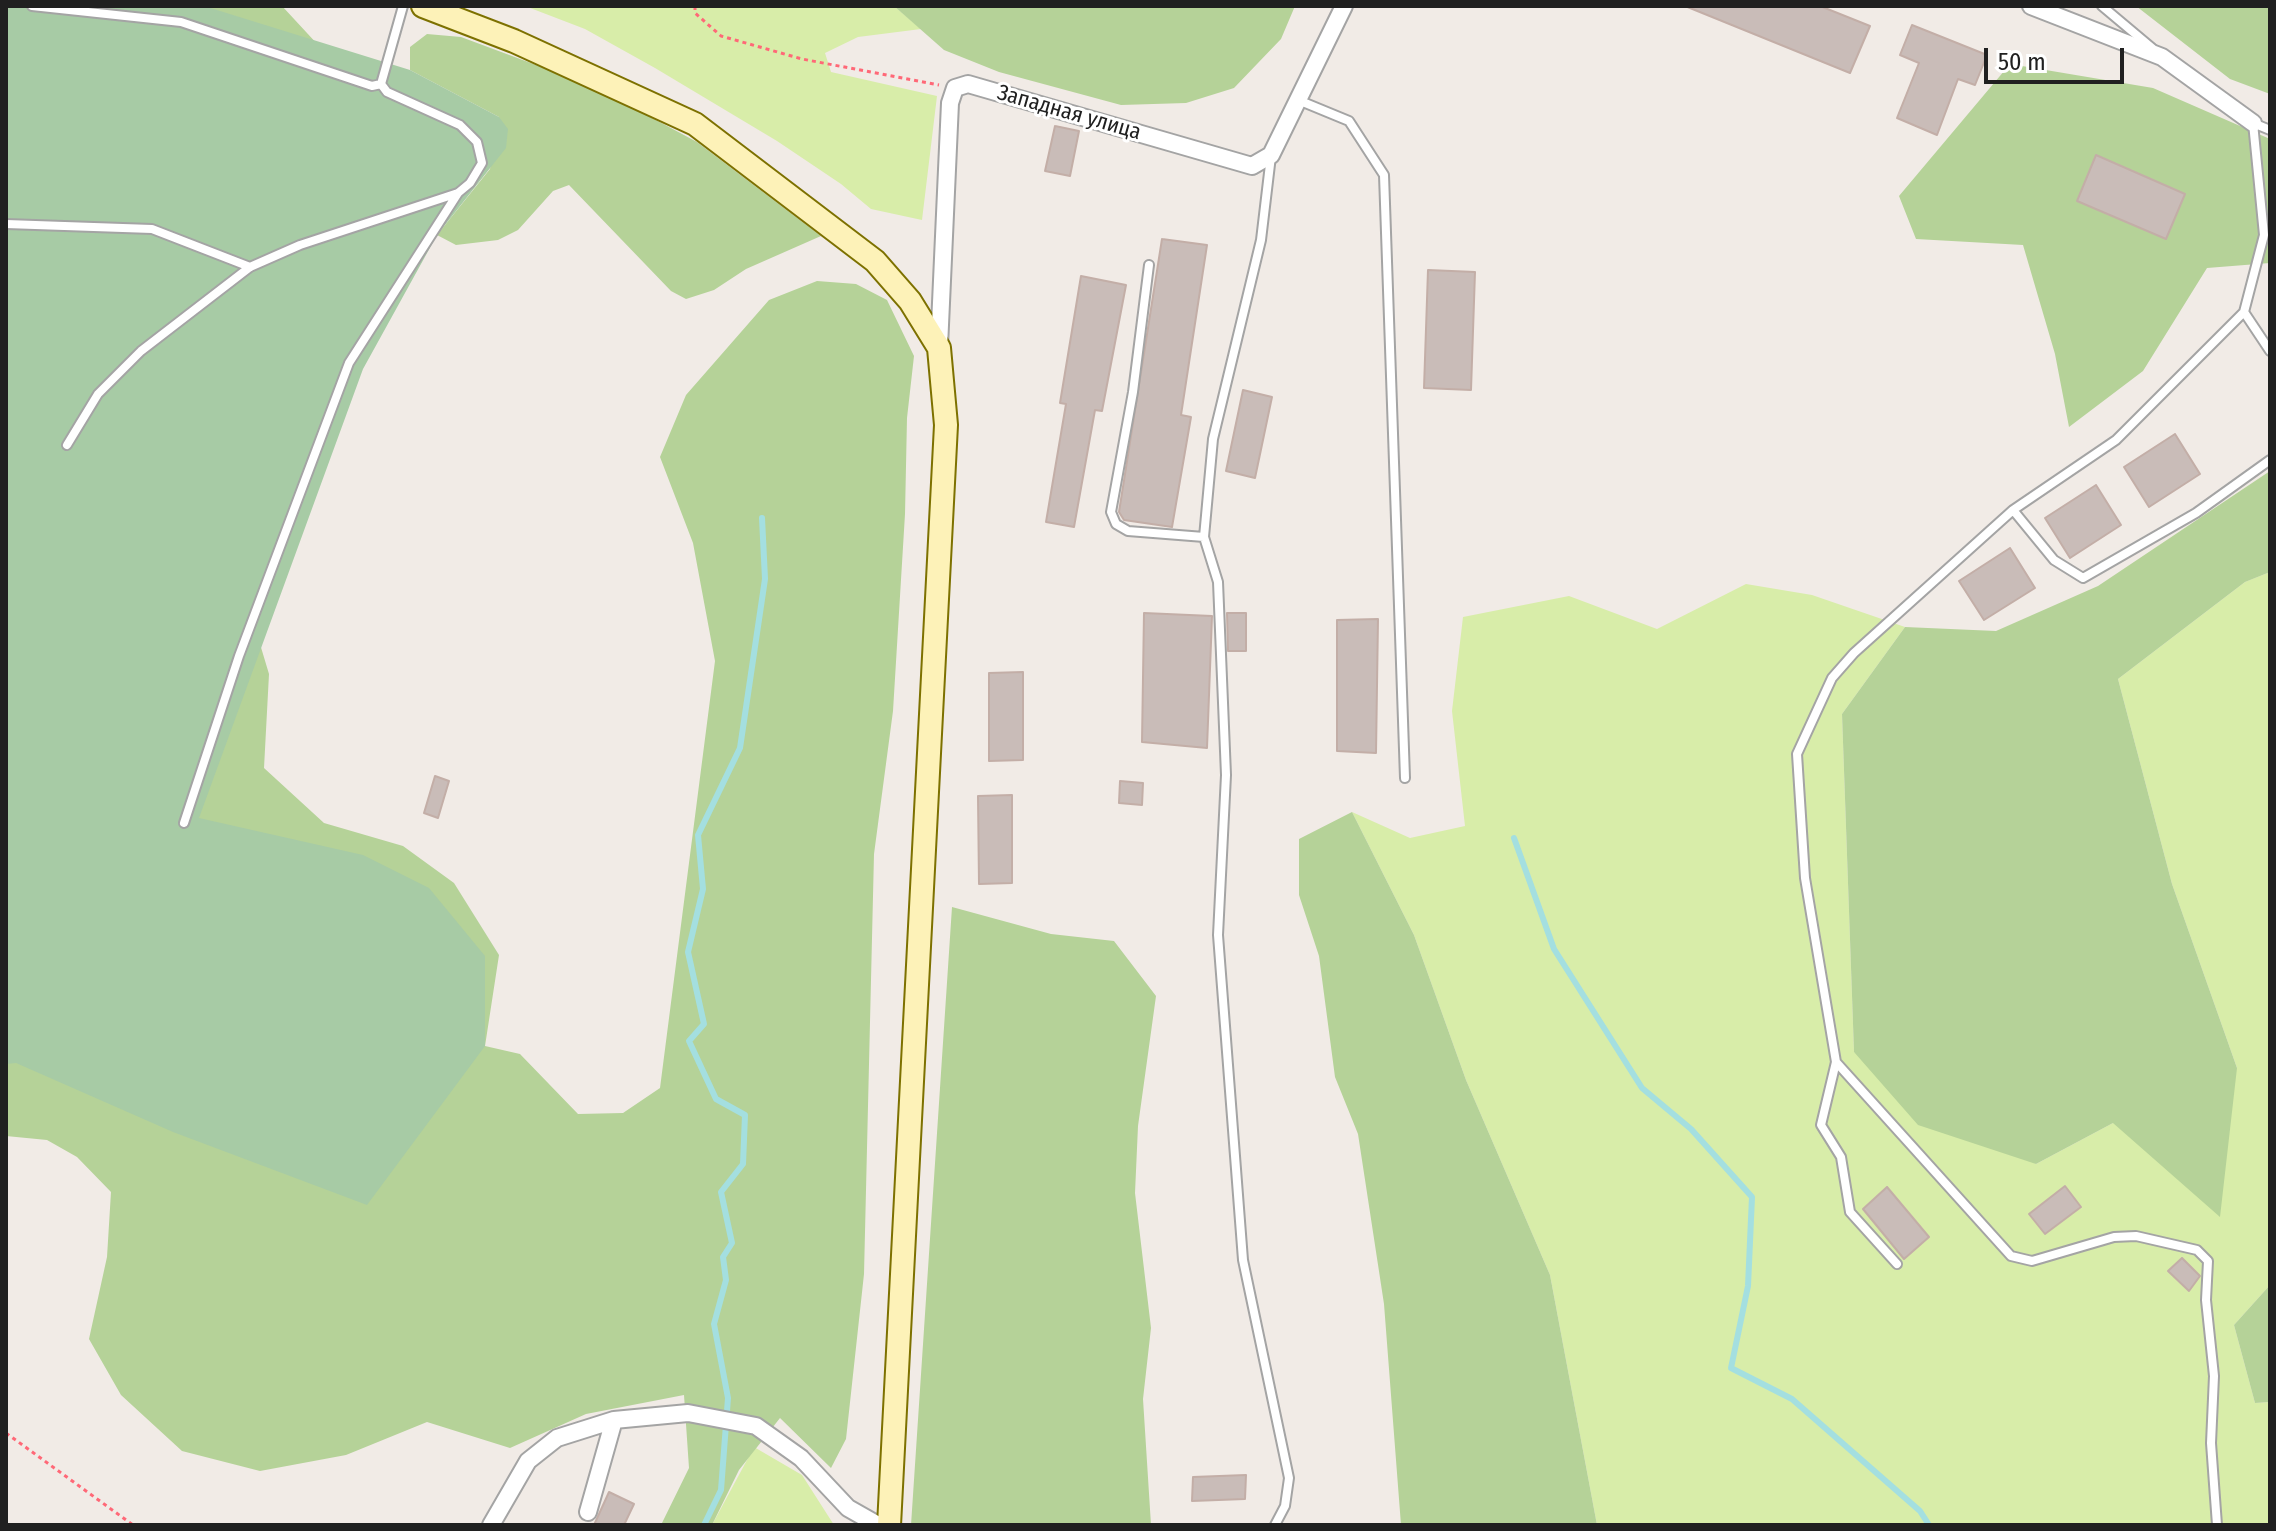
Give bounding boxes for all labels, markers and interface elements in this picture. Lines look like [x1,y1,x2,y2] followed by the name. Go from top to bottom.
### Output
[1988,32,2128,82] scale bar
[1998,48,2046,76] text: 50 m
[994,80,1144,146] street label: Западная улица

